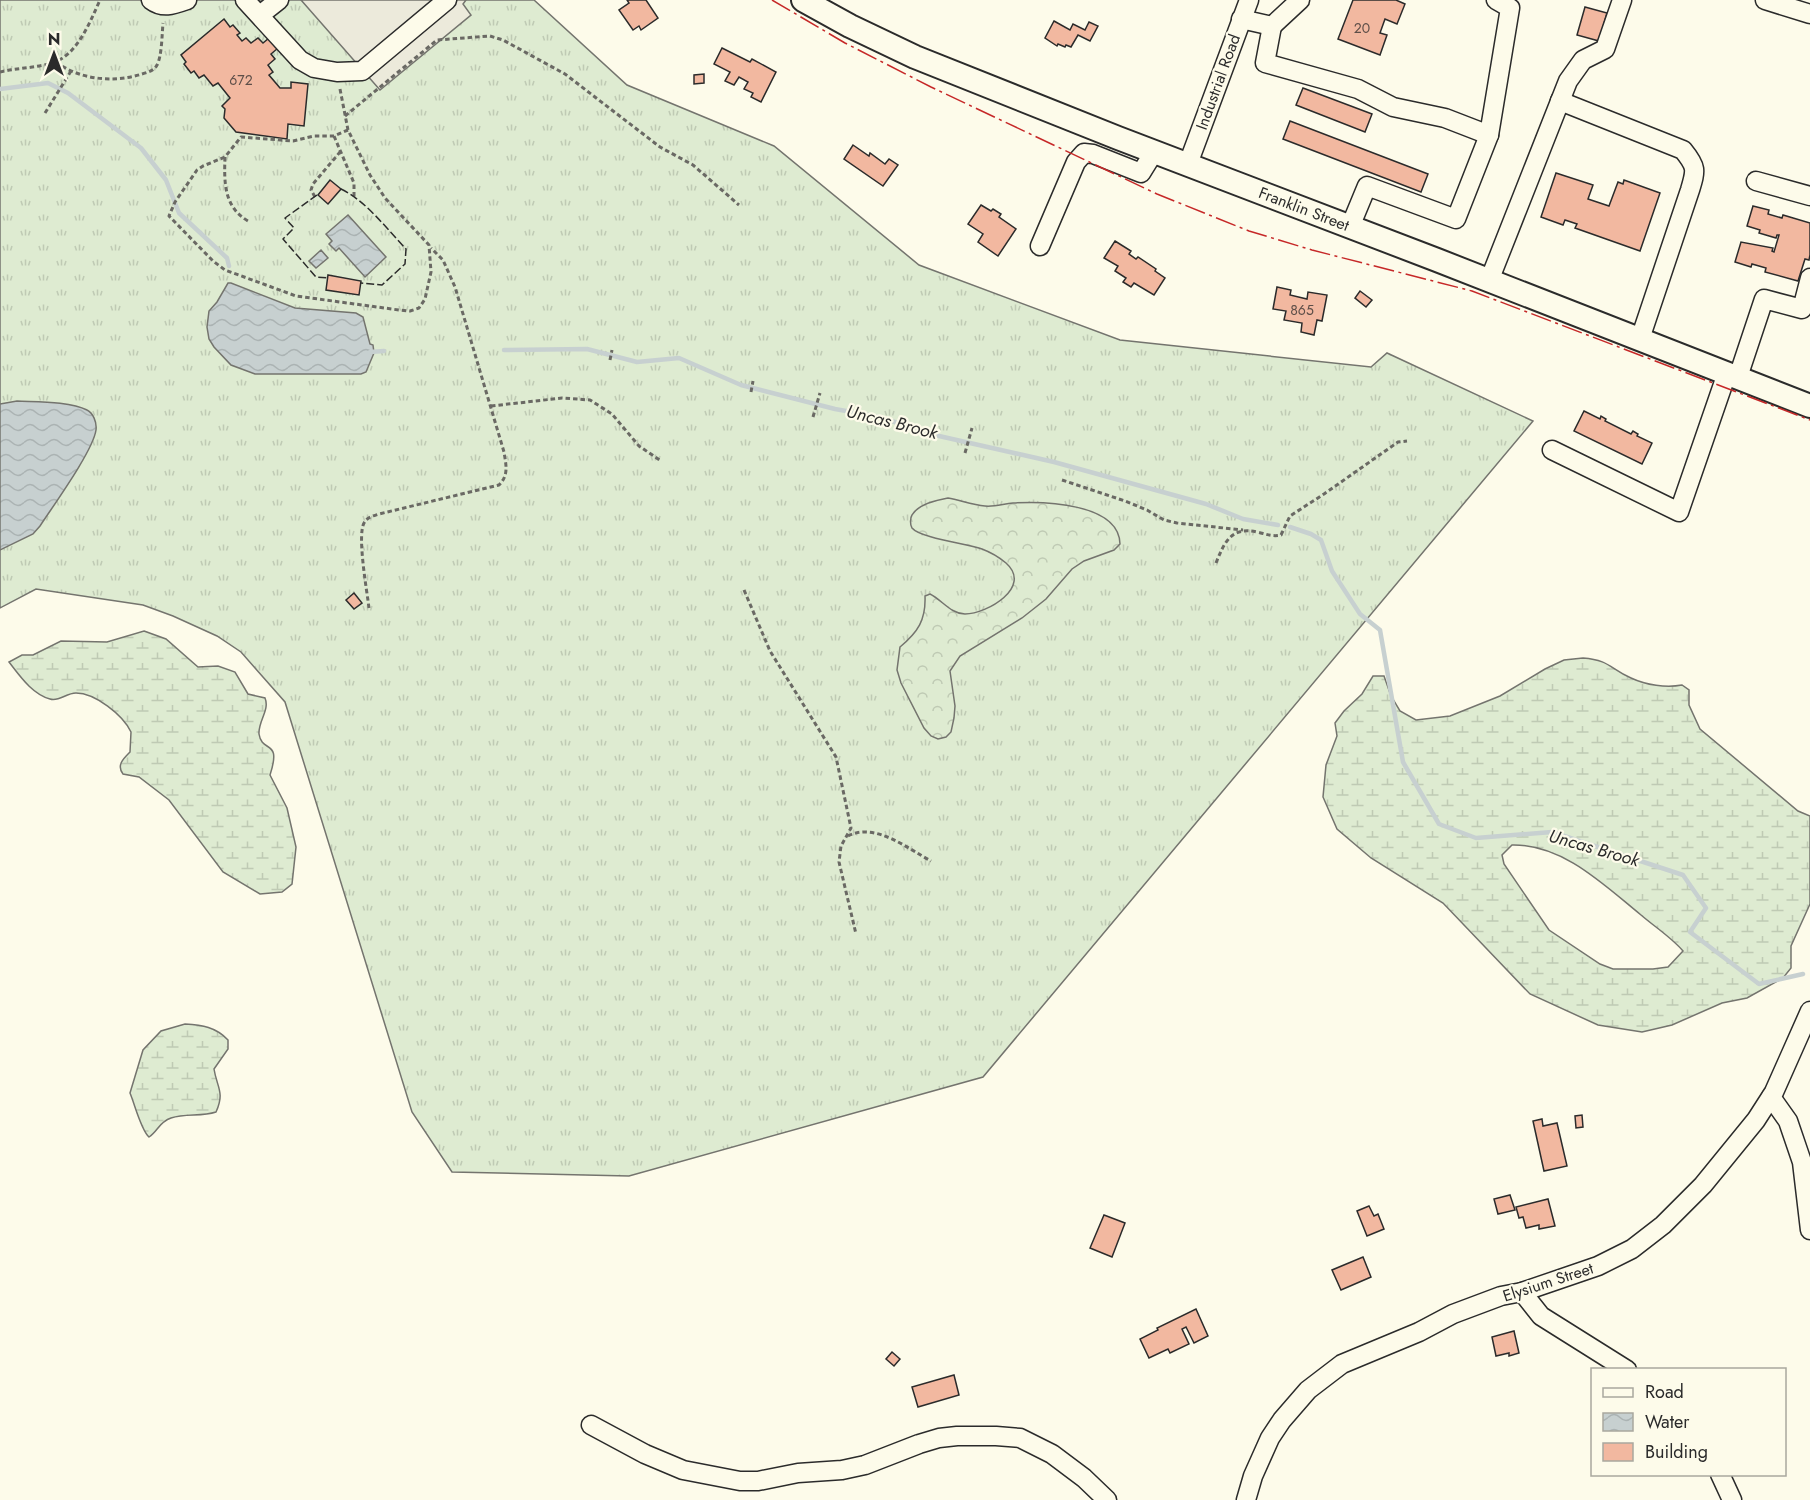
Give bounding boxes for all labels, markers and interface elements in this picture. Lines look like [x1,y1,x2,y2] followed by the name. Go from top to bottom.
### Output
[1354,18,1370,38] house number: 20
[24,24,84,84] north arrow
[48,28,60,51] text: N
[1190,31,1246,133] street label: Industrial Road
[229,70,253,90] house number: 672
[1255,181,1353,237] street label: Franklin Street
[1290,300,1314,320] house number: 865
[844,398,942,446] water label: Uncas Brook
[1546,823,1644,874] water label: Uncas Brook
[1500,1256,1596,1307] street label: Elysium Street
[1591,1368,1786,1476] legend
[1645,1379,1684,1405] text: Road
[1645,1409,1690,1435] text: Water
[1645,1439,1708,1465] text: Building

